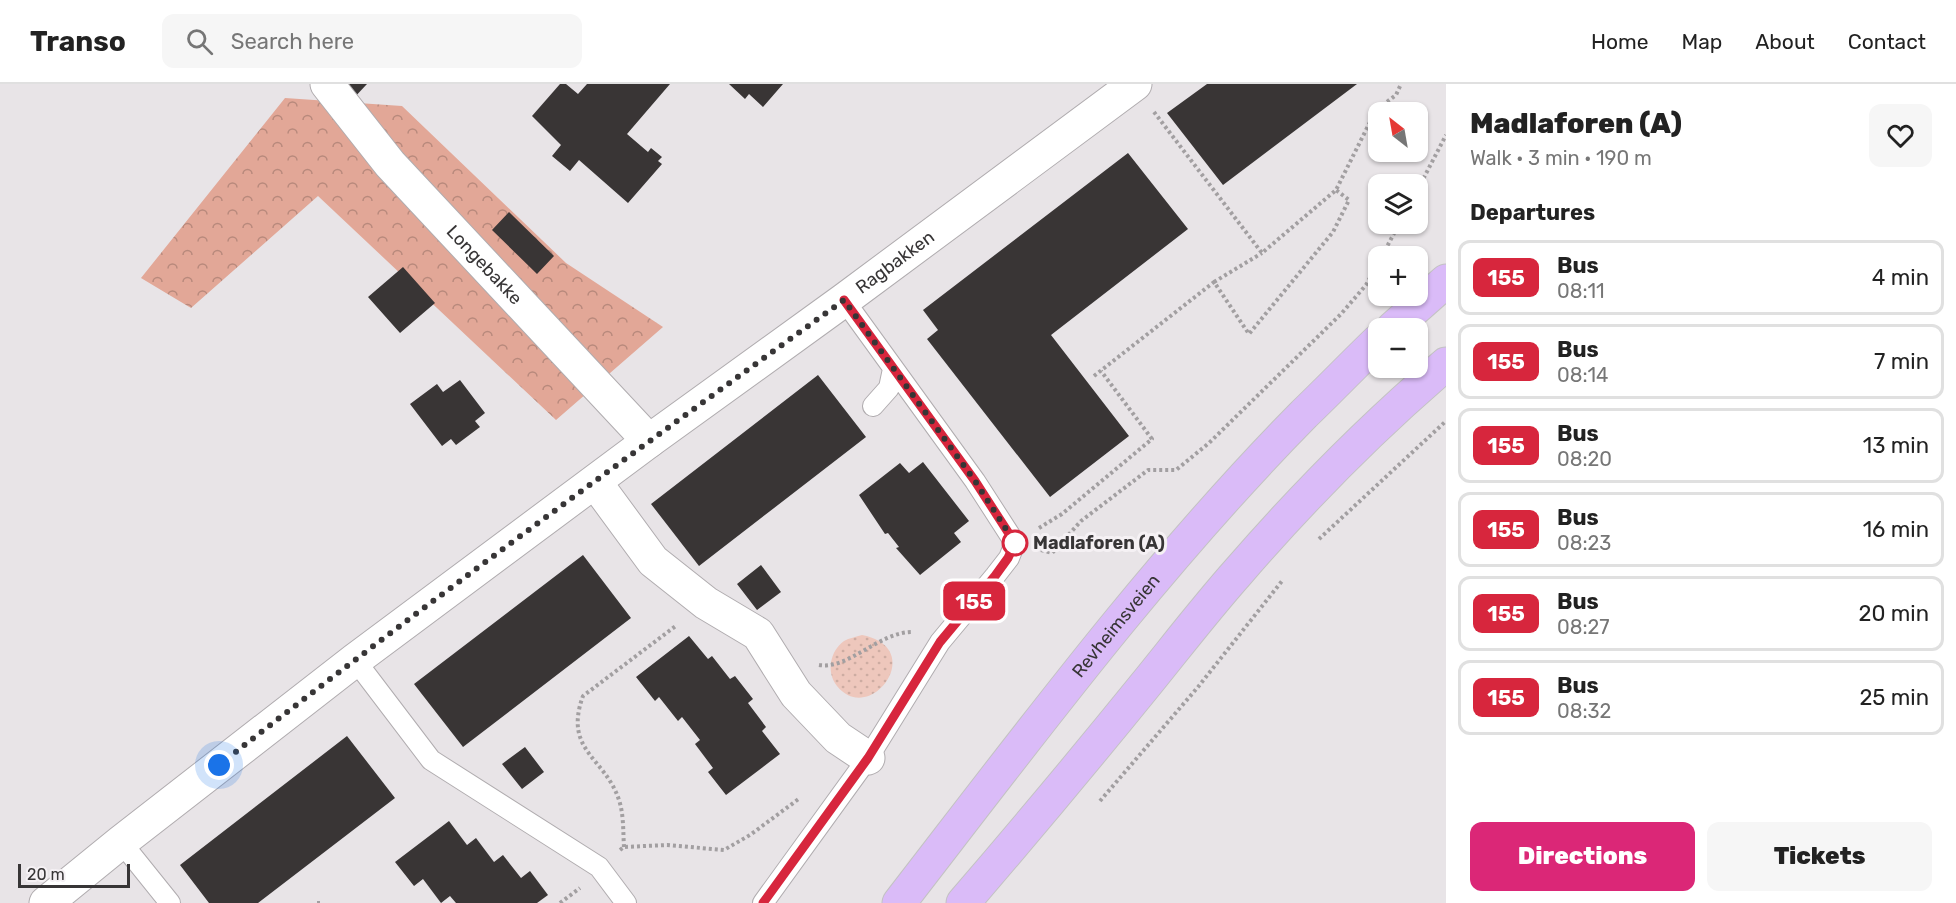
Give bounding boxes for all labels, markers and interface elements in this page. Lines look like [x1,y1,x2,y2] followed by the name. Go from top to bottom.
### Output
[162,14,582,68] search box
[30,25,126,58] text: Transo
[183,25,216,58] icon: search
[231,28,354,55] text: Search here
[1591,29,1648,54] text: Home
[1681,29,1722,54] text: Map
[1755,29,1815,54] text: About
[1848,29,1926,54] text: Contact
[1368,102,1428,162] north arrow
[1368,102,1428,378] map controls
[1869,104,1932,167] button: heart
[1470,107,1682,140] text: Madlaforen (A)
[1470,146,1652,170] text: Walk · 3 min · 190 m
[1368,174,1428,234] button: layers
[1470,199,1595,226] text: Departures
[442,221,527,309] street label: Longebakke
[851,226,939,298] street label: Ragbakken
[1368,246,1428,306] button: +
[1557,252,1599,279] text: Bus
[1872,264,1929,291] text: 4 min
[1487,265,1525,290] text: 155
[1557,279,1605,303] text: 08:11
[1368,318,1428,378] button: −
[1557,336,1599,363] text: Bus
[1874,348,1929,375] text: 7 min
[1487,349,1525,374] text: 155
[1557,363,1609,387] text: 08:14
[1557,420,1599,447] text: Bus
[1863,432,1929,459] text: 13 min
[1487,433,1525,458] text: 155
[1557,447,1612,471] text: 08:20
[1557,504,1599,531] text: Bus
[1863,516,1929,543] text: 16 min
[1487,517,1525,542] text: 155
[1002,530,1028,556] marker: Madlaforen (A)
[1557,531,1611,555] text: 08:23
[1033,532,1165,554] place label: Madlaforen (A)
[1067,570,1165,682] street label: Revheimsveien
[940,582,1008,620] line badge: 155
[1557,588,1599,615] text: Bus
[955,589,993,614] text: 155
[1859,600,1929,627] text: 20 min
[1487,601,1525,626] text: 155
[1557,615,1610,639] text: 08:27
[1557,672,1599,699] text: Bus
[1859,684,1929,711] text: 25 min
[1487,685,1525,710] text: 155
[1557,699,1611,723] text: 08:32
[204,750,234,780] your location
[1470,822,1695,891] button: Directions
[1707,822,1932,891] button: Tickets
[18,861,130,888] scale bar
[27,865,65,884] text: 20 m

